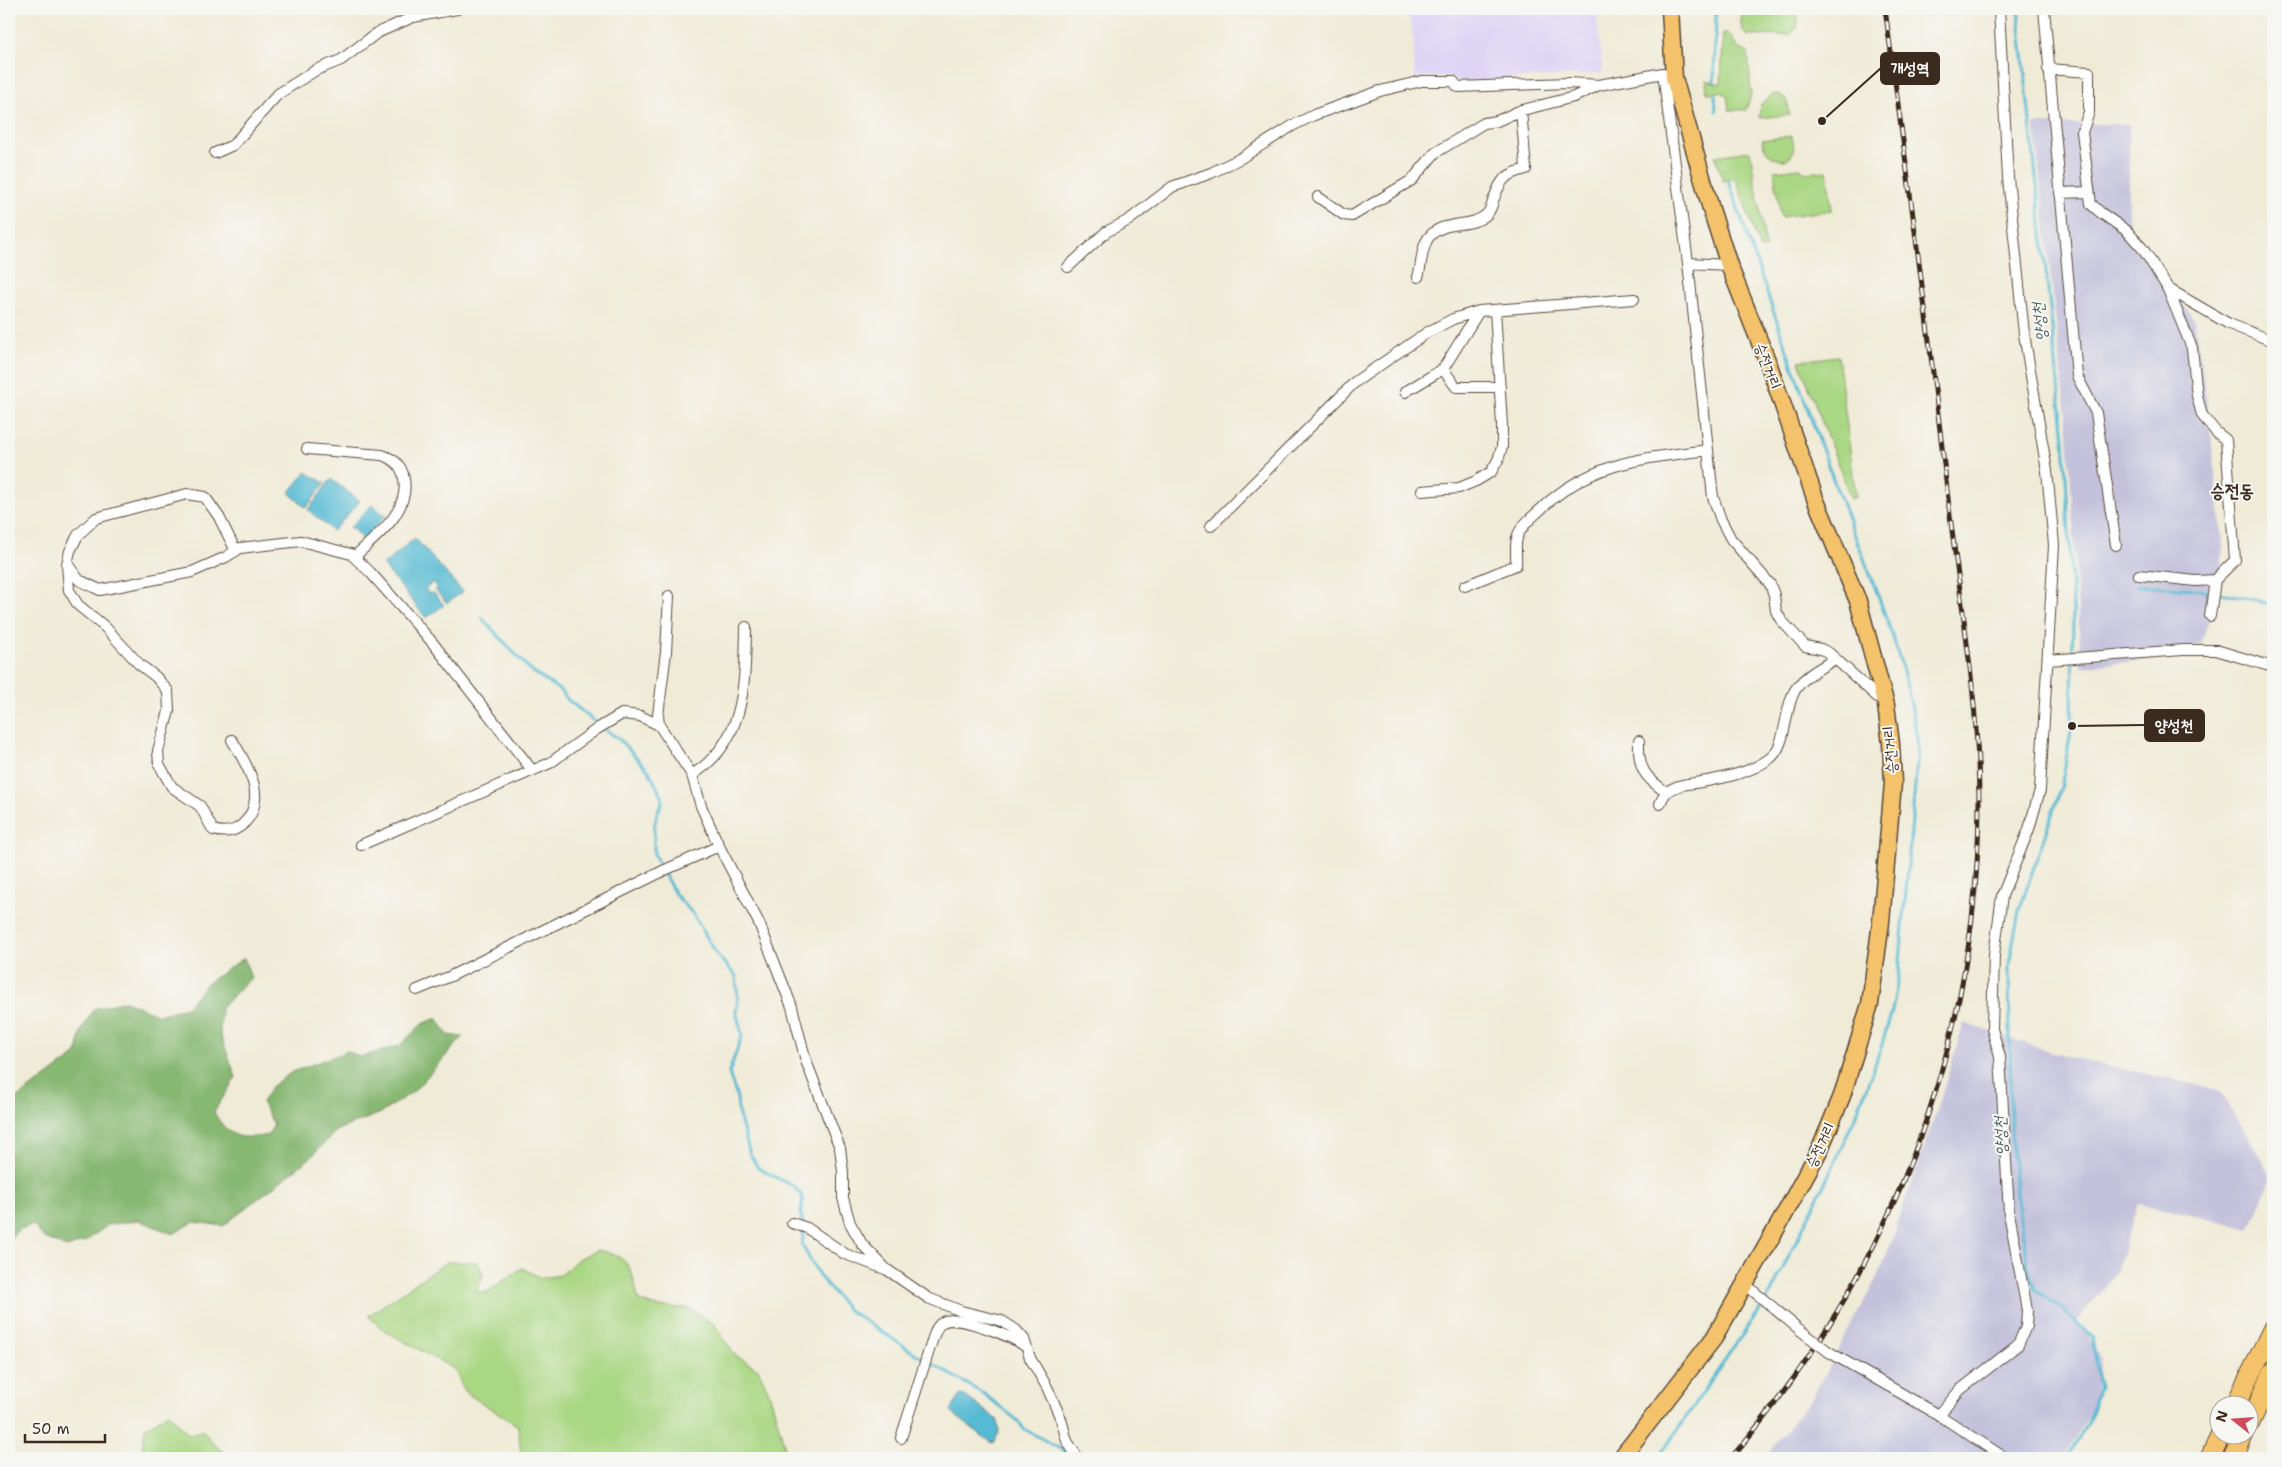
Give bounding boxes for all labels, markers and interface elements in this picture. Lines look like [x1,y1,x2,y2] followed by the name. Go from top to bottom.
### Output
[1881,53,1939,84] callout: 개성역
[1891,58,1929,79] text: 개성역
[2027,300,2052,342] water label: 양성천
[1750,340,1786,392] street label: 승전거리
[2210,479,2254,503] district label: 승전동
[2145,710,2204,741] callout: 양성천
[2155,715,2193,736] text: 양성천
[1878,725,1902,775] street label: 승전거리
[1989,1114,2012,1156] water label: 양성천
[1801,1119,1839,1171] street label: 승전거리
[2210,1394,2260,1444] north arrow
[2211,1408,2232,1424] text: N
[25,1412,105,1444] scale bar
[32,1419,70,1439] text: 50 m

